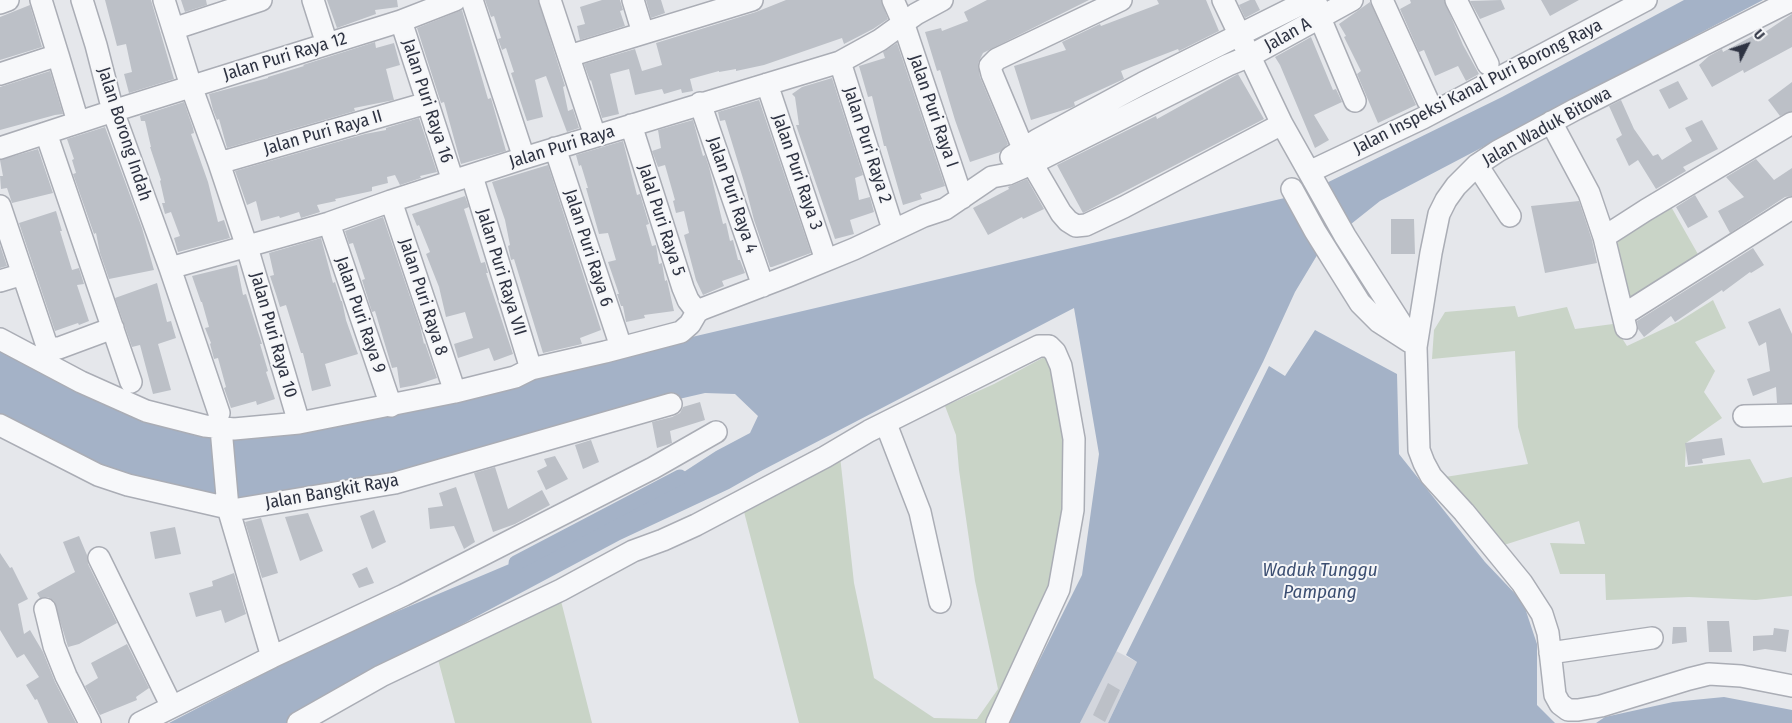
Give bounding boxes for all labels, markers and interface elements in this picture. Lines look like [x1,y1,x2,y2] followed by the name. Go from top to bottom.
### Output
[1261,13,1315,57] street label: Jalan A
[1350,15,1606,159] street label: Jalan Inspeksi Kanal Puri Borong Raya
[1722,20,1772,70] north arrow
[1750,26,1768,44] text: U
[221,28,349,86] street label: Jalan Puri Raya 12
[397,36,457,166] street label: Jalan Puri Raya 16
[904,52,962,170] street label: Jalan Puri Raya I
[92,64,156,204] street label: Jalan Borong Indah
[1479,83,1615,171] street label: Jalan Waduk Bitowa
[838,84,896,206] street label: Jalan Puri Raya 2
[261,106,385,160] street label: Jalan Puri Raya II
[767,111,827,233] street label: Jalan Puri Raya 3
[507,121,617,173] street label: Jalan Puri Raya
[702,134,762,256] street label: Jalan Puri Raya 4
[633,161,689,279] street label: Jalal Puri Raya 5
[559,187,617,309] street label: Jalan Puri Raya 6
[471,206,531,338] street label: Jalan Puri Raya VII
[394,236,452,358] street label: Jalan Puri Raya 8
[330,254,390,376] street label: Jalan Puri Raya 9
[245,270,301,400] street label: Jalan Puri Raya 10
[264,470,400,514] street label: Jalan Bangkit Raya
[1262,560,1378,604] water label: Waduk Tunggu Pampang

